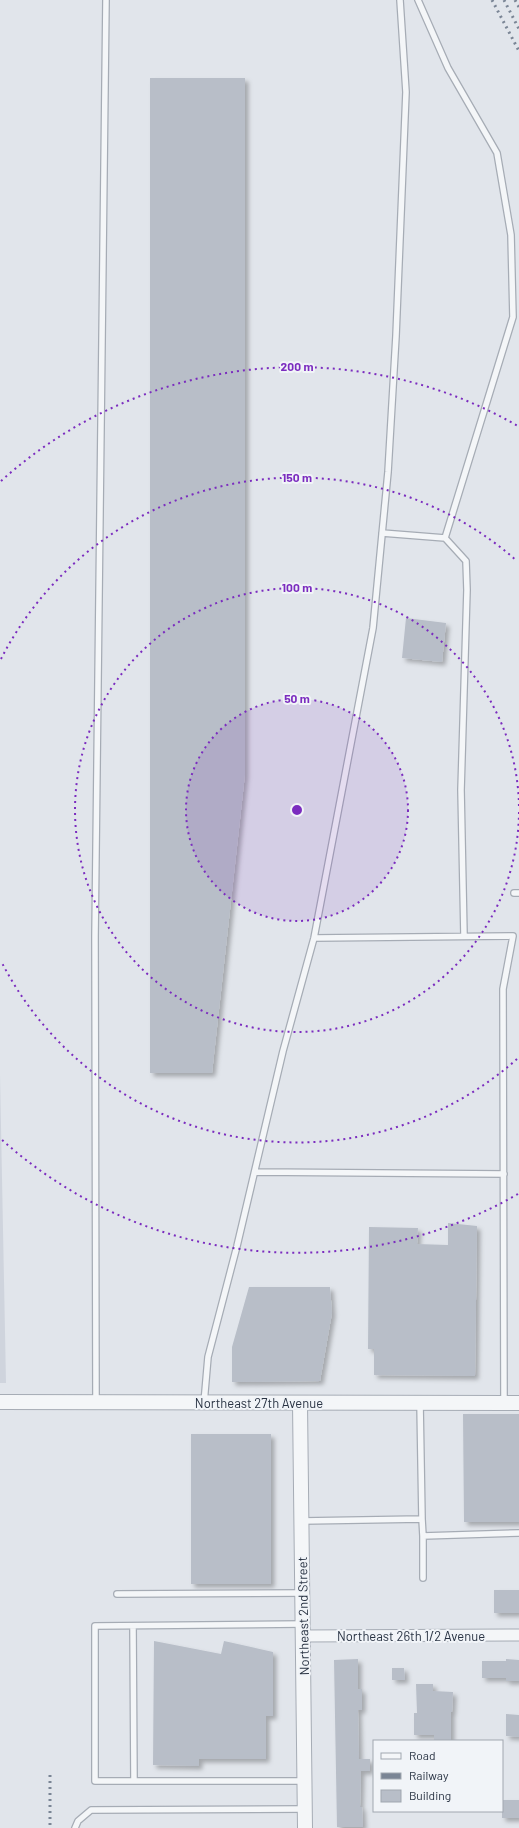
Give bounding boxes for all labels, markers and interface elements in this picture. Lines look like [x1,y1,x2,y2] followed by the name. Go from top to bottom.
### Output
[281,359,313,373] text: 200 m
[282,470,312,484] text: 150 m
[282,580,312,594] text: 100 m
[284,691,310,705] text: 50 m
[290,803,304,817] centre of rings
[195,1395,323,1411] street label: Northeast 27th Avenue
[294,1557,312,1675] street label: Northeast 2nd Street
[337,1628,485,1644] street label: Northeast 26th 1/2 Avenue
[373,1740,503,1812] legend
[409,1748,436,1762] text: Road
[409,1768,449,1782] text: Railway
[409,1788,451,1802] text: Building

